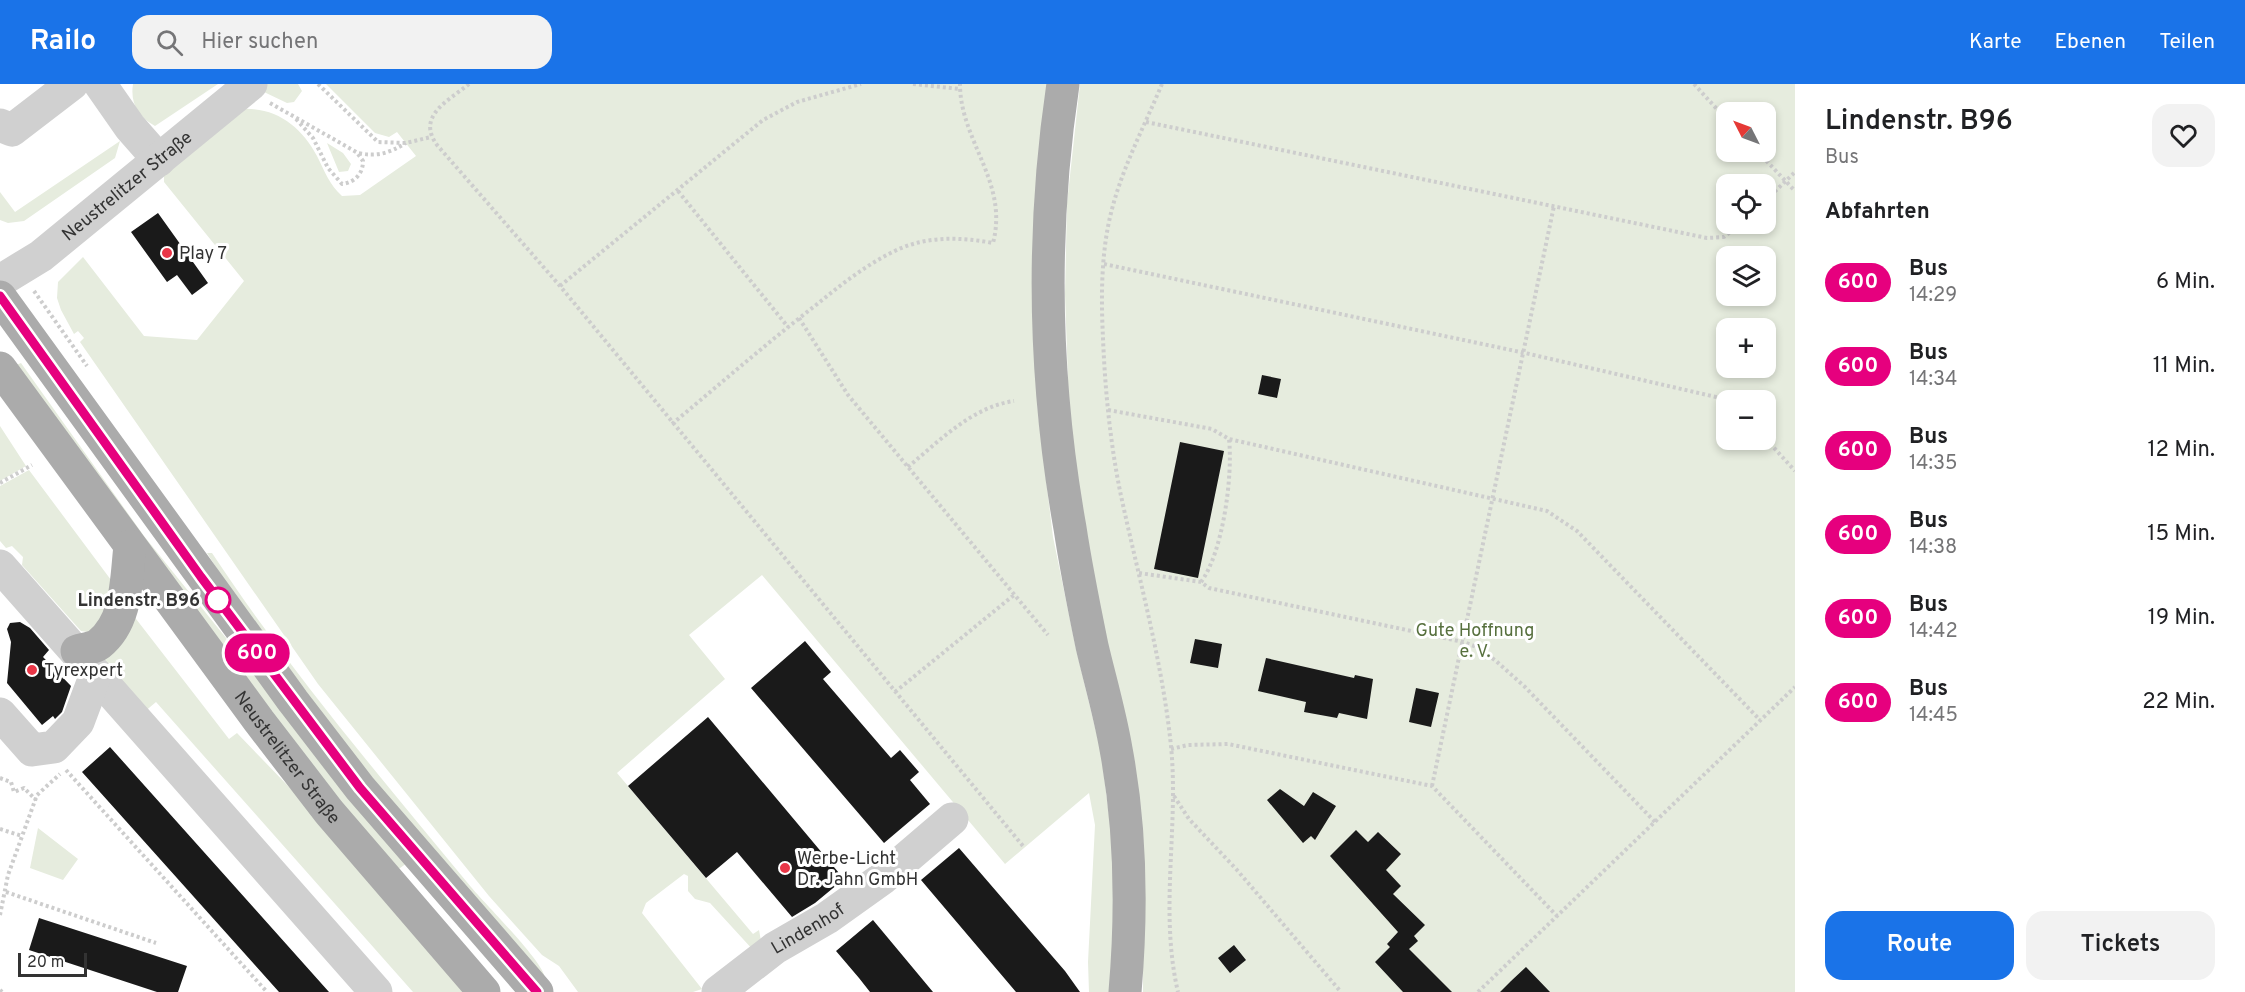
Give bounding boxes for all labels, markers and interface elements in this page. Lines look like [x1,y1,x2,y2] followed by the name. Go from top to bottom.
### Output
[132,15,552,69] search box
[30,24,96,60] text: Railo
[153,26,186,59] icon: search
[201,29,318,56] text: Hier suchen
[1969,29,2021,56] text: Karte
[2054,29,2126,56] text: Ebenen
[2159,29,2215,56] text: Teilen
[1716,102,1776,162] north arrow
[1716,102,1776,450] map controls
[1825,104,2013,140] text: Lindenstr. B96
[2152,104,2215,167] button: heart
[58,127,198,247] street label: Neustrelitzer Straße
[1825,145,1859,171] text: Bus
[1716,174,1776,234] button: locate
[1825,199,1930,226] text: Abfahrten
[179,243,227,266] place label: Play 7
[160,246,174,260] marker: Play 7
[1716,246,1776,306] button: layers
[1909,256,1948,283] text: Bus
[1838,269,1878,296] text: 600
[2156,269,2215,296] text: 6 Min.
[1909,283,1957,309] text: 14:29
[1716,318,1776,378] button: +
[1909,340,1948,367] text: Bus
[1838,353,1878,380] text: 600
[2153,353,2215,380] text: 11 Min.
[1909,367,1957,393] text: 14:34
[1716,390,1776,450] button: −
[1909,424,1948,451] text: Bus
[1838,437,1878,464] text: 600
[2147,437,2215,464] text: 12 Min.
[1909,451,1957,477] text: 14:35
[1909,508,1948,535] text: Bus
[1838,521,1878,548] text: 600
[2147,521,2215,548] text: 15 Min.
[1909,535,1957,561] text: 14:38
[205,587,231,613] marker: Lindenstr. B96
[78,590,200,613] place label: Lindenstr. B96
[1909,592,1948,619] text: Bus
[1838,605,1878,632] text: 600
[2148,605,2215,632] text: 19 Min.
[1909,619,1958,645] text: 14:42
[1416,620,1534,664] park label: Gute Hoffnung e. V.
[222,634,292,672] line badge: 600
[237,640,277,667] text: 600
[44,660,123,683] place label: Tyrexpert
[25,663,39,677] marker: Tyrexpert
[1909,676,1948,703] text: Bus
[228,687,345,830] street label: Neustrelitzer Straße
[1838,689,1878,716] text: 600
[2142,689,2215,716] text: 22 Min.
[1909,703,1958,729] text: 14:45
[797,848,918,892] place label: Werbe-Licht Dr. Jahn GmbH
[778,861,792,875] marker: Werbe-Licht Dr. Jahn GmbH
[768,899,850,961] street label: Lindenhof
[1825,911,2014,980] button: Route
[2026,911,2215,980] button: Tickets
[18,950,87,978] scale bar
[27,953,64,973] text: 20 m

